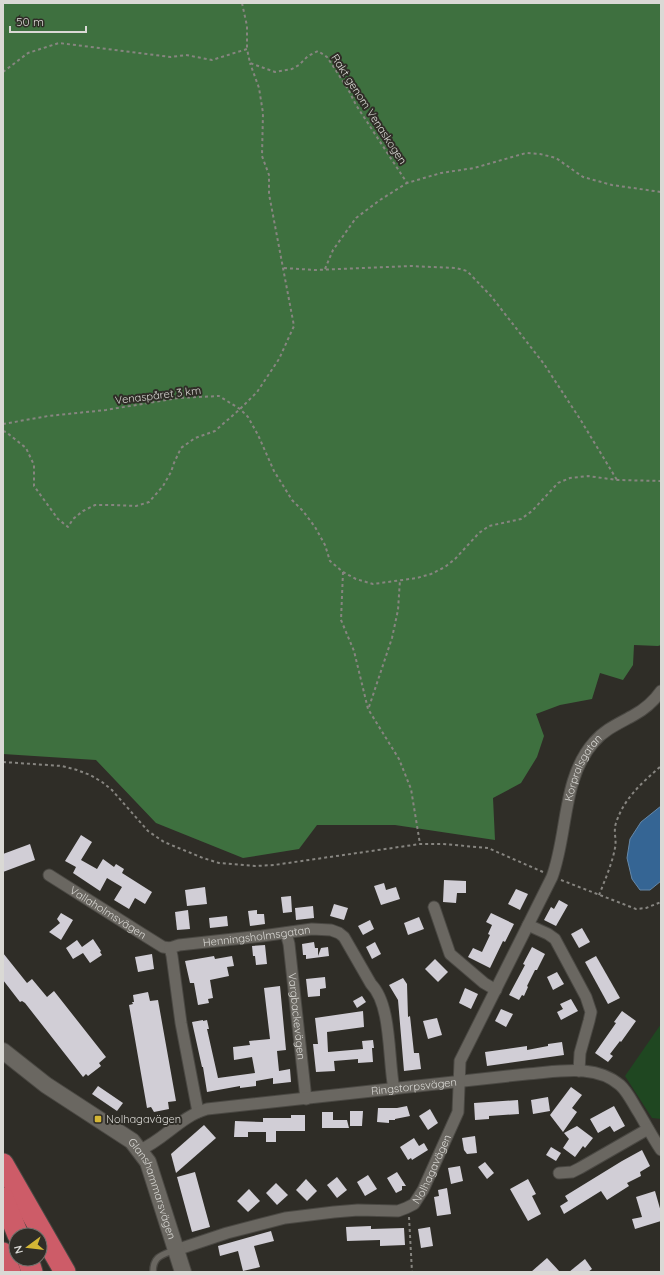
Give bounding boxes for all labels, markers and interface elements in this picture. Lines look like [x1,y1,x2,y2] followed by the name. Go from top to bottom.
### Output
[10,8,86,34] scale bar
[16,14,44,29] text: 50 m
[328,51,410,167] street label: Rakt genom Venaskogen
[114,383,202,407] street label: Venaspåret 3 km
[561,731,605,803] street label: Korpralsgatan
[67,883,149,942] street label: Vallaholmsvägen
[202,922,311,949] street label: Henningsholmsgatan
[285,972,309,1060] street label: Vargbackevägen
[370,1075,457,1098] street label: Ringstorpsvägen
[106,1112,181,1126] place label: Nolhagavägen
[93,1114,103,1124] marker: Nolhagavägen
[409,1132,454,1206] street label: Nolhagavägen
[125,1135,179,1241] street label: Glanshammarsvägen
[8,1227,48,1267] north arrow
[11,1244,26,1255] text: N

